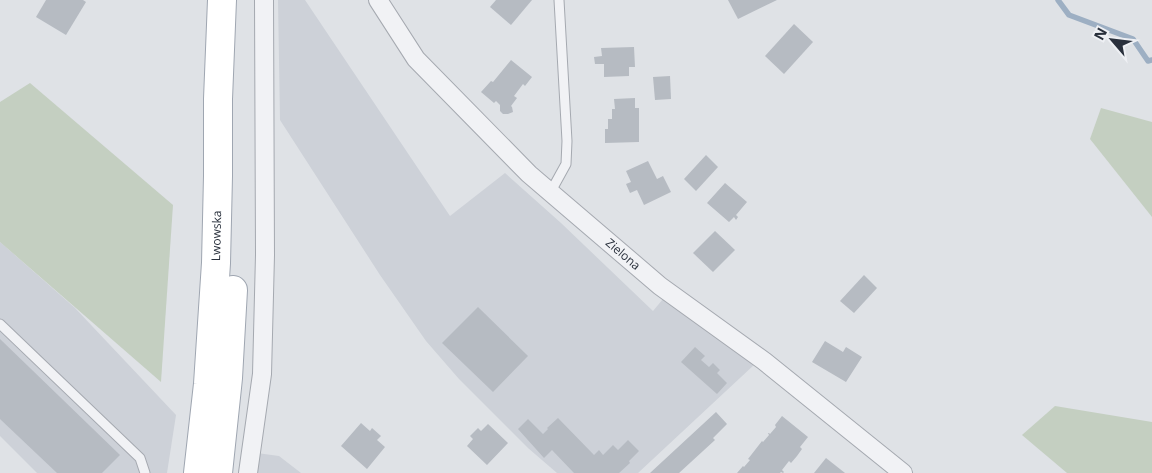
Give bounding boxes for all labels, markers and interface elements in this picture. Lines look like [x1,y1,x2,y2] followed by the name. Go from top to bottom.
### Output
[1087,15,1137,65] north arrow
[1089,24,1111,43] text: N
[207,210,225,261] street label: Lwowska
[602,234,644,274] street label: Zielona

